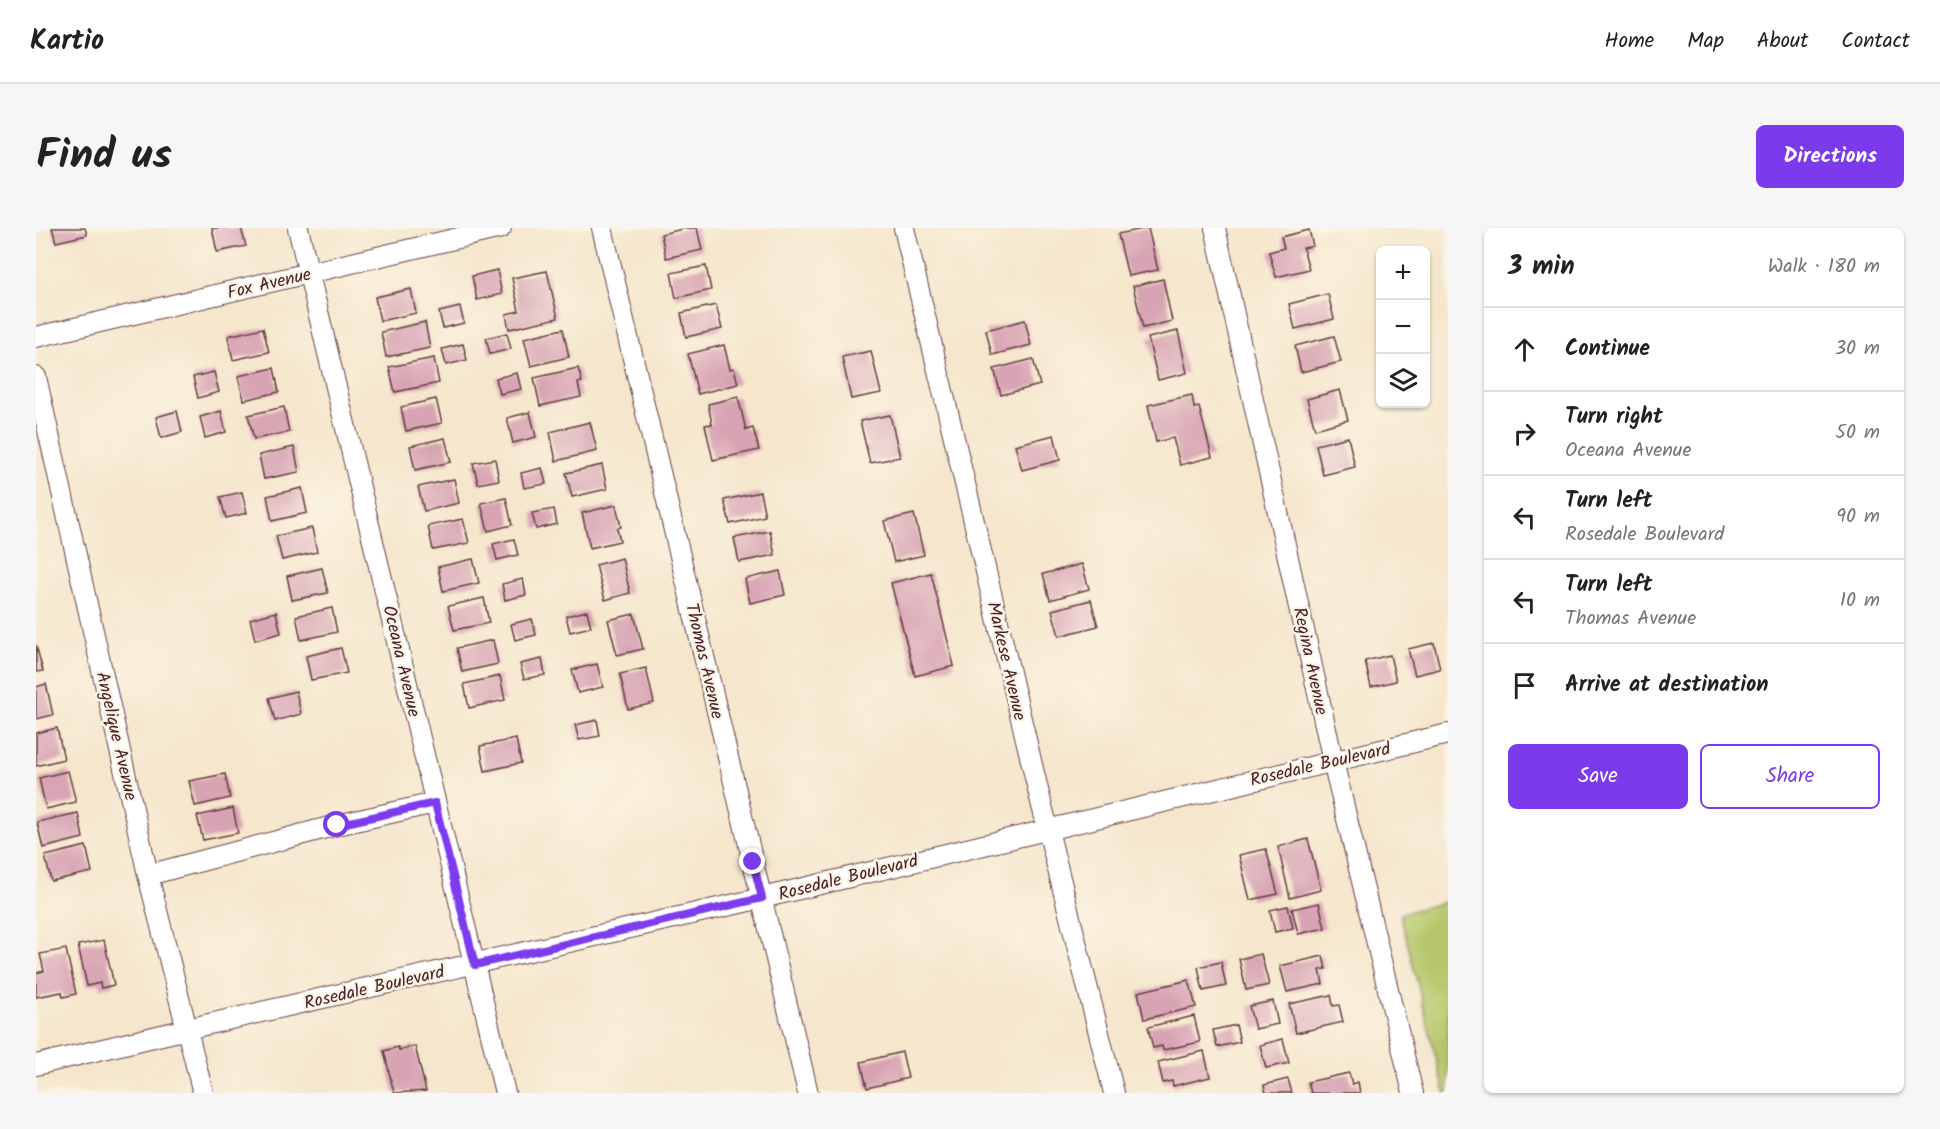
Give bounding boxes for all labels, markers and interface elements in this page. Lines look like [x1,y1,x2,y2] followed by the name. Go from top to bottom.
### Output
[30,19,104,64] text: Kartio
[1605,25,1654,58] text: Home
[1687,25,1724,58] text: Map
[1757,25,1808,58] text: About
[1841,25,1910,58] text: Contact
[36,123,172,190] text: Find us
[1756,125,1904,188] button: Directions
[1376,246,1430,408] map controls
[1376,246,1430,300] button: +
[1508,246,1575,288] text: 3 min
[1768,251,1880,283] text: Walk · 180 m
[224,261,314,308] street label: Fox Avenue
[1376,300,1430,354] button: −
[1565,332,1650,367] text: Continue
[1508,333,1541,366] icon: ahead
[1835,333,1880,365] text: 30 m
[1376,354,1430,408] button: layers
[1565,400,1663,435] text: Turn right
[1508,417,1541,450] icon: right
[1835,417,1880,449] text: 50 m
[1565,435,1691,467] text: Oceana Avenue
[1565,484,1652,519] text: Turn left
[1508,501,1541,534] icon: left
[1836,501,1880,533] text: 90 m
[1565,519,1724,551] text: Rosedale Boulevard
[1565,568,1652,603] text: Turn left
[1508,585,1541,618] icon: left
[1840,585,1880,617] text: 10 m
[978,599,1033,724] street label: Markese Avenue
[676,601,731,722] street label: Thomas Avenue
[374,603,427,720] street label: Oceana Avenue
[1565,603,1696,635] text: Thomas Avenue
[1284,605,1335,718] street label: Regina Avenue
[1565,668,1768,703] text: Arrive at destination
[87,669,144,804] street label: Angelique Avenue
[1508,669,1541,702] icon: arrive
[1247,735,1394,796] street label: Rosedale Boulevard
[1508,744,1688,809] button: Save
[1700,744,1880,809] button: Share
[323,811,349,837] route start
[775,847,922,910] street label: Rosedale Boulevard
[739,848,765,874] route end
[301,958,448,1019] street label: Rosedale Boulevard

